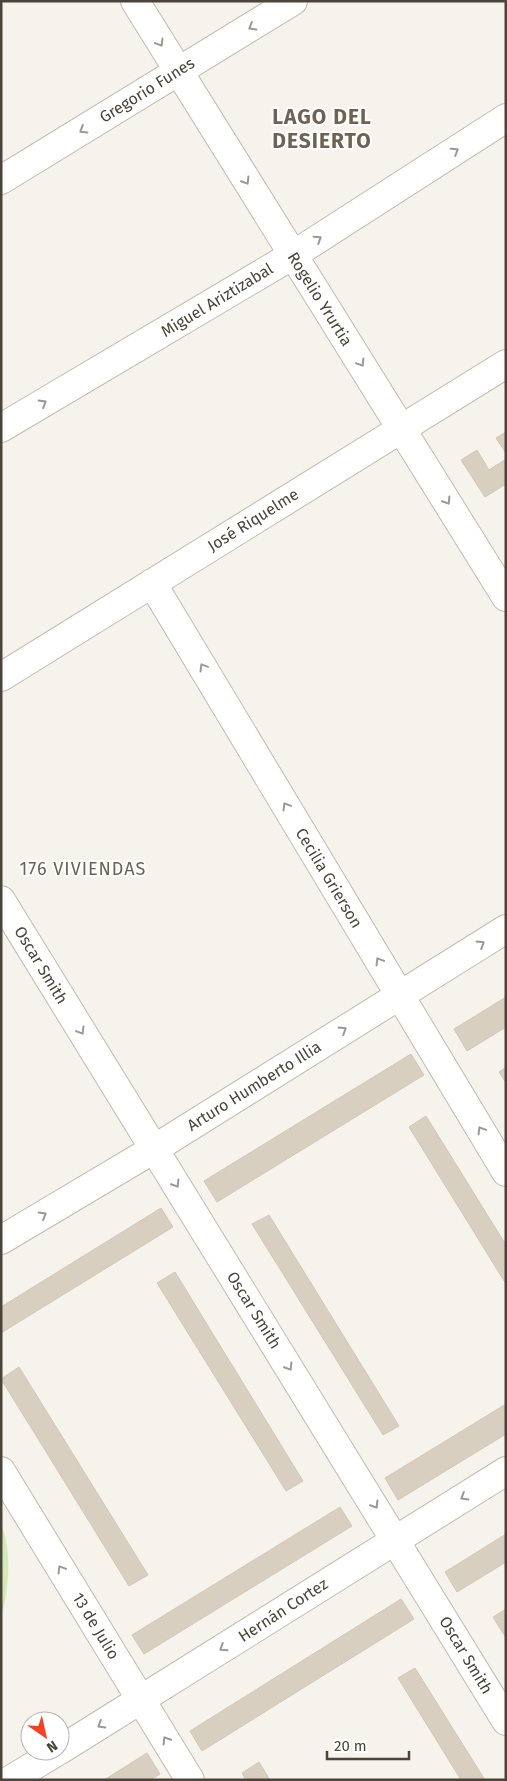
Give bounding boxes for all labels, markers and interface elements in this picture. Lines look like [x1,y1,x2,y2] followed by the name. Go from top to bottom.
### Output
[248,20,257,30] one-way arrow
[154,37,164,46] one-way arrow
[96,53,198,127] street label: Gregorio Funes
[272,104,372,154] district label: LAGO DEL DESIERTO
[80,123,89,133] one-way arrow
[449,148,458,158] one-way arrow
[240,175,249,184] one-way arrow
[312,236,321,245] one-way arrow
[284,249,356,349] street label: Rogelio Yrurtia
[158,259,277,341] street label: Miguel Ariztizabal
[354,357,364,366] one-way arrow
[38,400,47,410] one-way arrow
[204,484,302,556] street label: José Riquelme
[440,495,450,504] one-way arrow
[199,664,209,673] one-way arrow
[283,803,293,812] one-way arrow
[292,825,366,931] street label: Cecilia Grierson
[20,858,146,880] district label: 176 VIVIENDAS
[10,923,72,1007] street label: Oscar Smith
[476,941,485,951] one-way arrow
[376,957,386,966] one-way arrow
[75,1026,85,1035] one-way arrow
[338,1027,347,1036] one-way arrow
[183,1037,325,1135] street label: Arturo Humberto Illia
[477,1127,487,1136] one-way arrow
[169,1179,179,1188] one-way arrow
[38,1211,47,1221] one-way arrow
[223,1268,285,1352] street label: Oscar Smith
[283,1362,292,1371] one-way arrow
[461,1490,470,1500] one-way arrow
[368,1500,378,1509] one-way arrow
[58,1566,68,1575] one-way arrow
[235,1574,331,1646] street label: Hernán Cortez
[69,1589,123,1663] street label: 13 de Julio
[435,1613,497,1697] street label: Oscar Smith
[219,1642,228,1652] one-way arrow
[20,1711,70,1761] north arrow
[97,1719,106,1729] one-way arrow
[327,1728,410,1760] scale bar
[43,1737,61,1756] text: N
[163,1737,172,1746] one-way arrow
[334,1737,367,1755] text: 20 m

